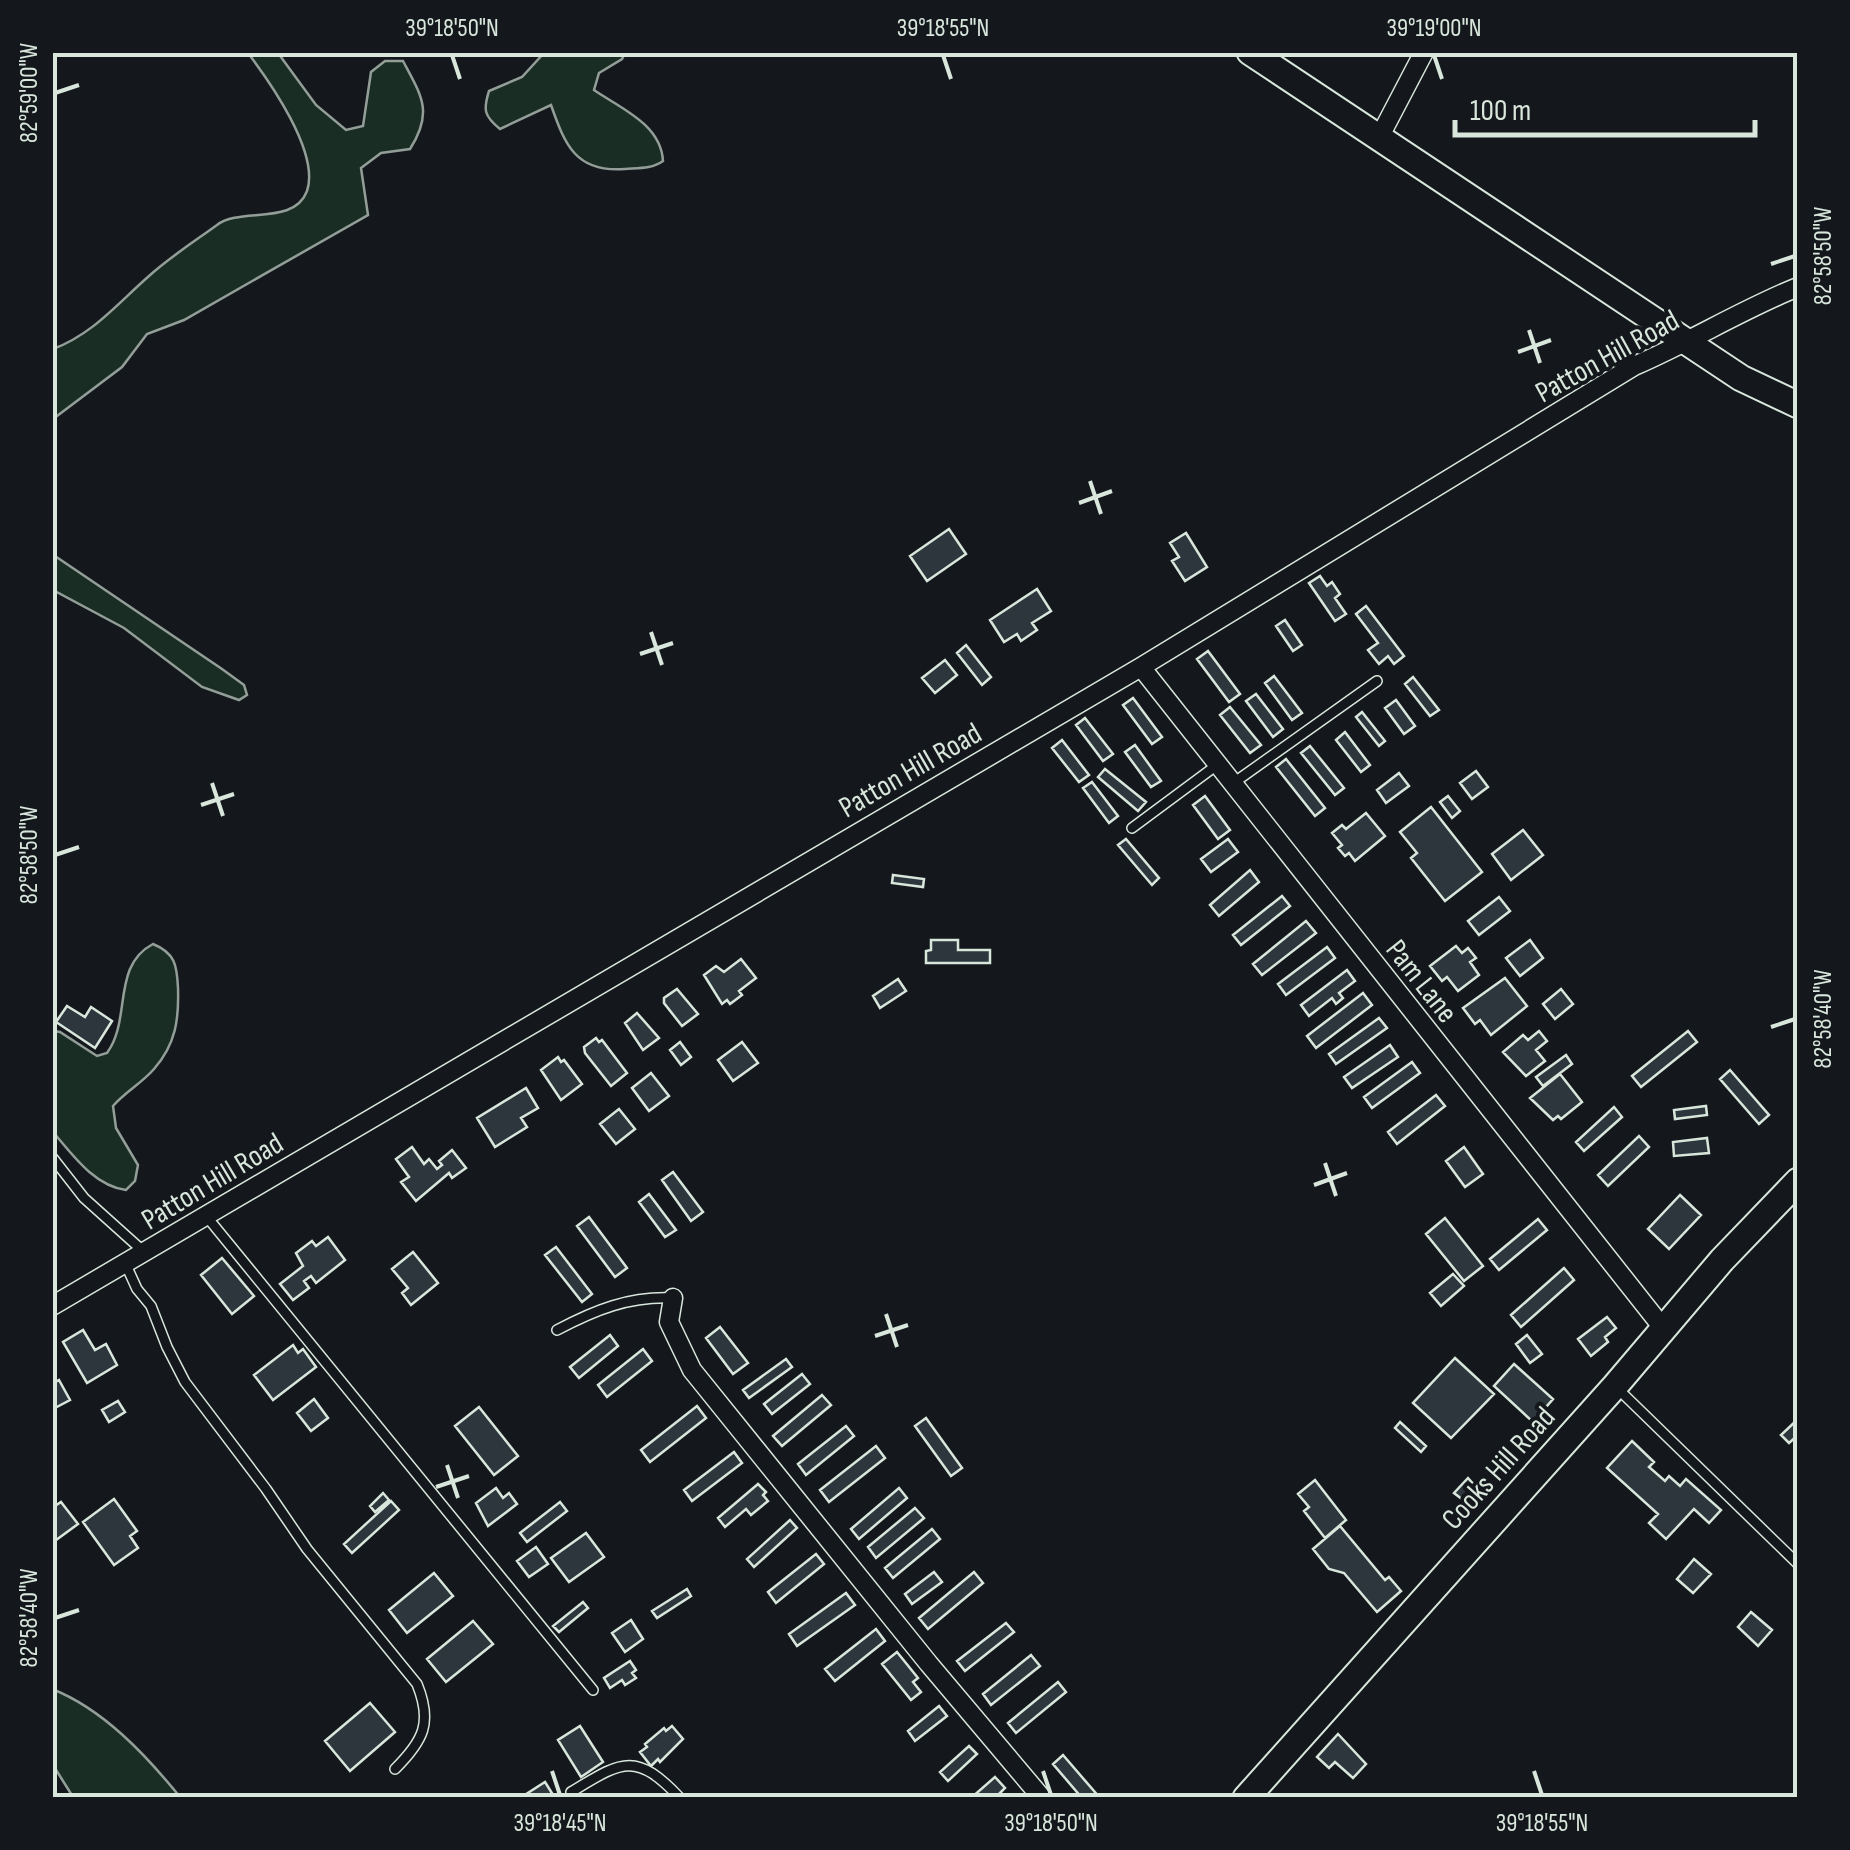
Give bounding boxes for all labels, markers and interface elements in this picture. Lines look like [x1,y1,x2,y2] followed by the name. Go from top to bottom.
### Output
[405,13,499,44] text: 39°18'50"N
[897,13,989,44] text: 39°18'55"N
[1386,13,1482,44] text: 39°19'00"N
[14,43,45,143] text: 82°59'00"W
[1455,75,1755,137] scale bar
[1470,93,1531,129] text: 100 m
[1808,207,1839,305] text: 82°58'50"W
[1529,303,1686,411] street label: Patton Hill Road
[833,716,988,826] street label: Patton Hill Road
[14,806,45,904] text: 82°58'50"W
[1378,933,1465,1030] street label: Pam Lane
[1808,970,1839,1068] text: 82°58'40"W
[135,1126,290,1238] street label: Patton Hill Road
[1434,1400,1563,1537] street label: Cooks Hill Road
[14,1569,45,1667] text: 82°58'40"W
[513,1808,607,1839] text: 39°18'45"N
[1004,1808,1098,1839] text: 39°18'50"N
[1496,1808,1588,1839] text: 39°18'55"N

